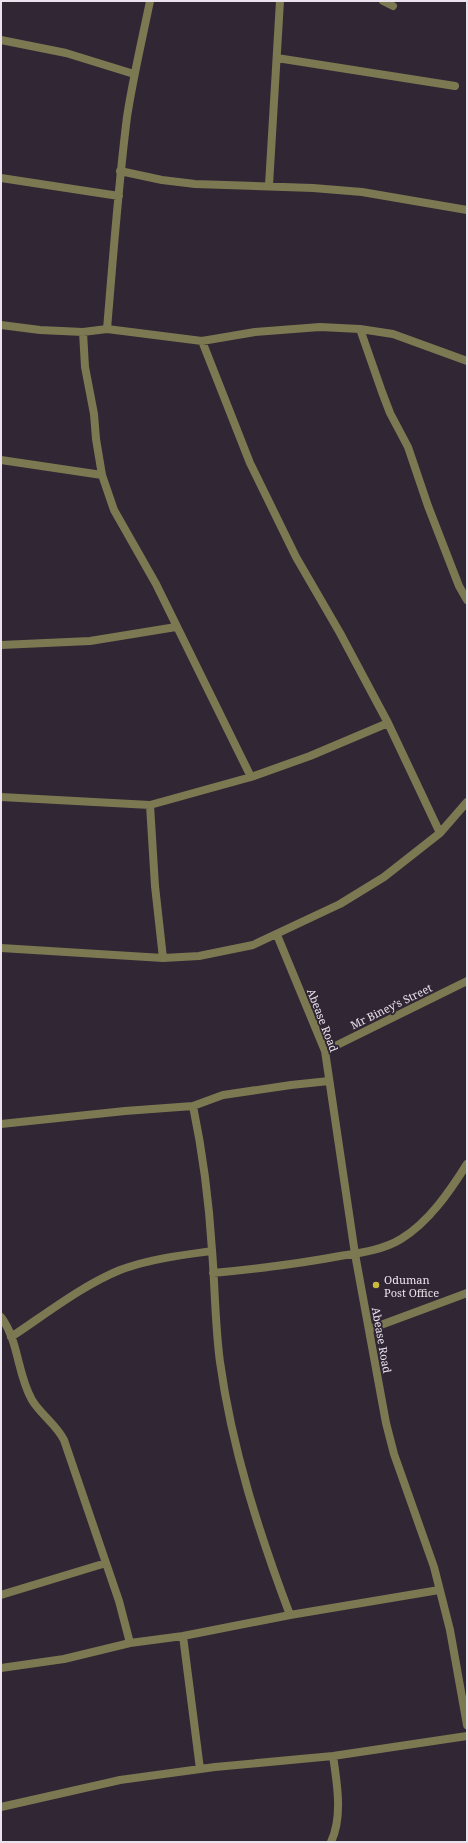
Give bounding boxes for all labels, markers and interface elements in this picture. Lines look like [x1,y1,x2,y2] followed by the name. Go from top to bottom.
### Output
[348,980,434,1032] street label: Mr Biney’s Street
[304,986,342,1054] street label: Abease Road
[384,1272,439,1300] place label: Oduman Post Office
[371,1280,381,1290] marker: Oduman Post Office
[369,1306,395,1374] street label: Abease Road

